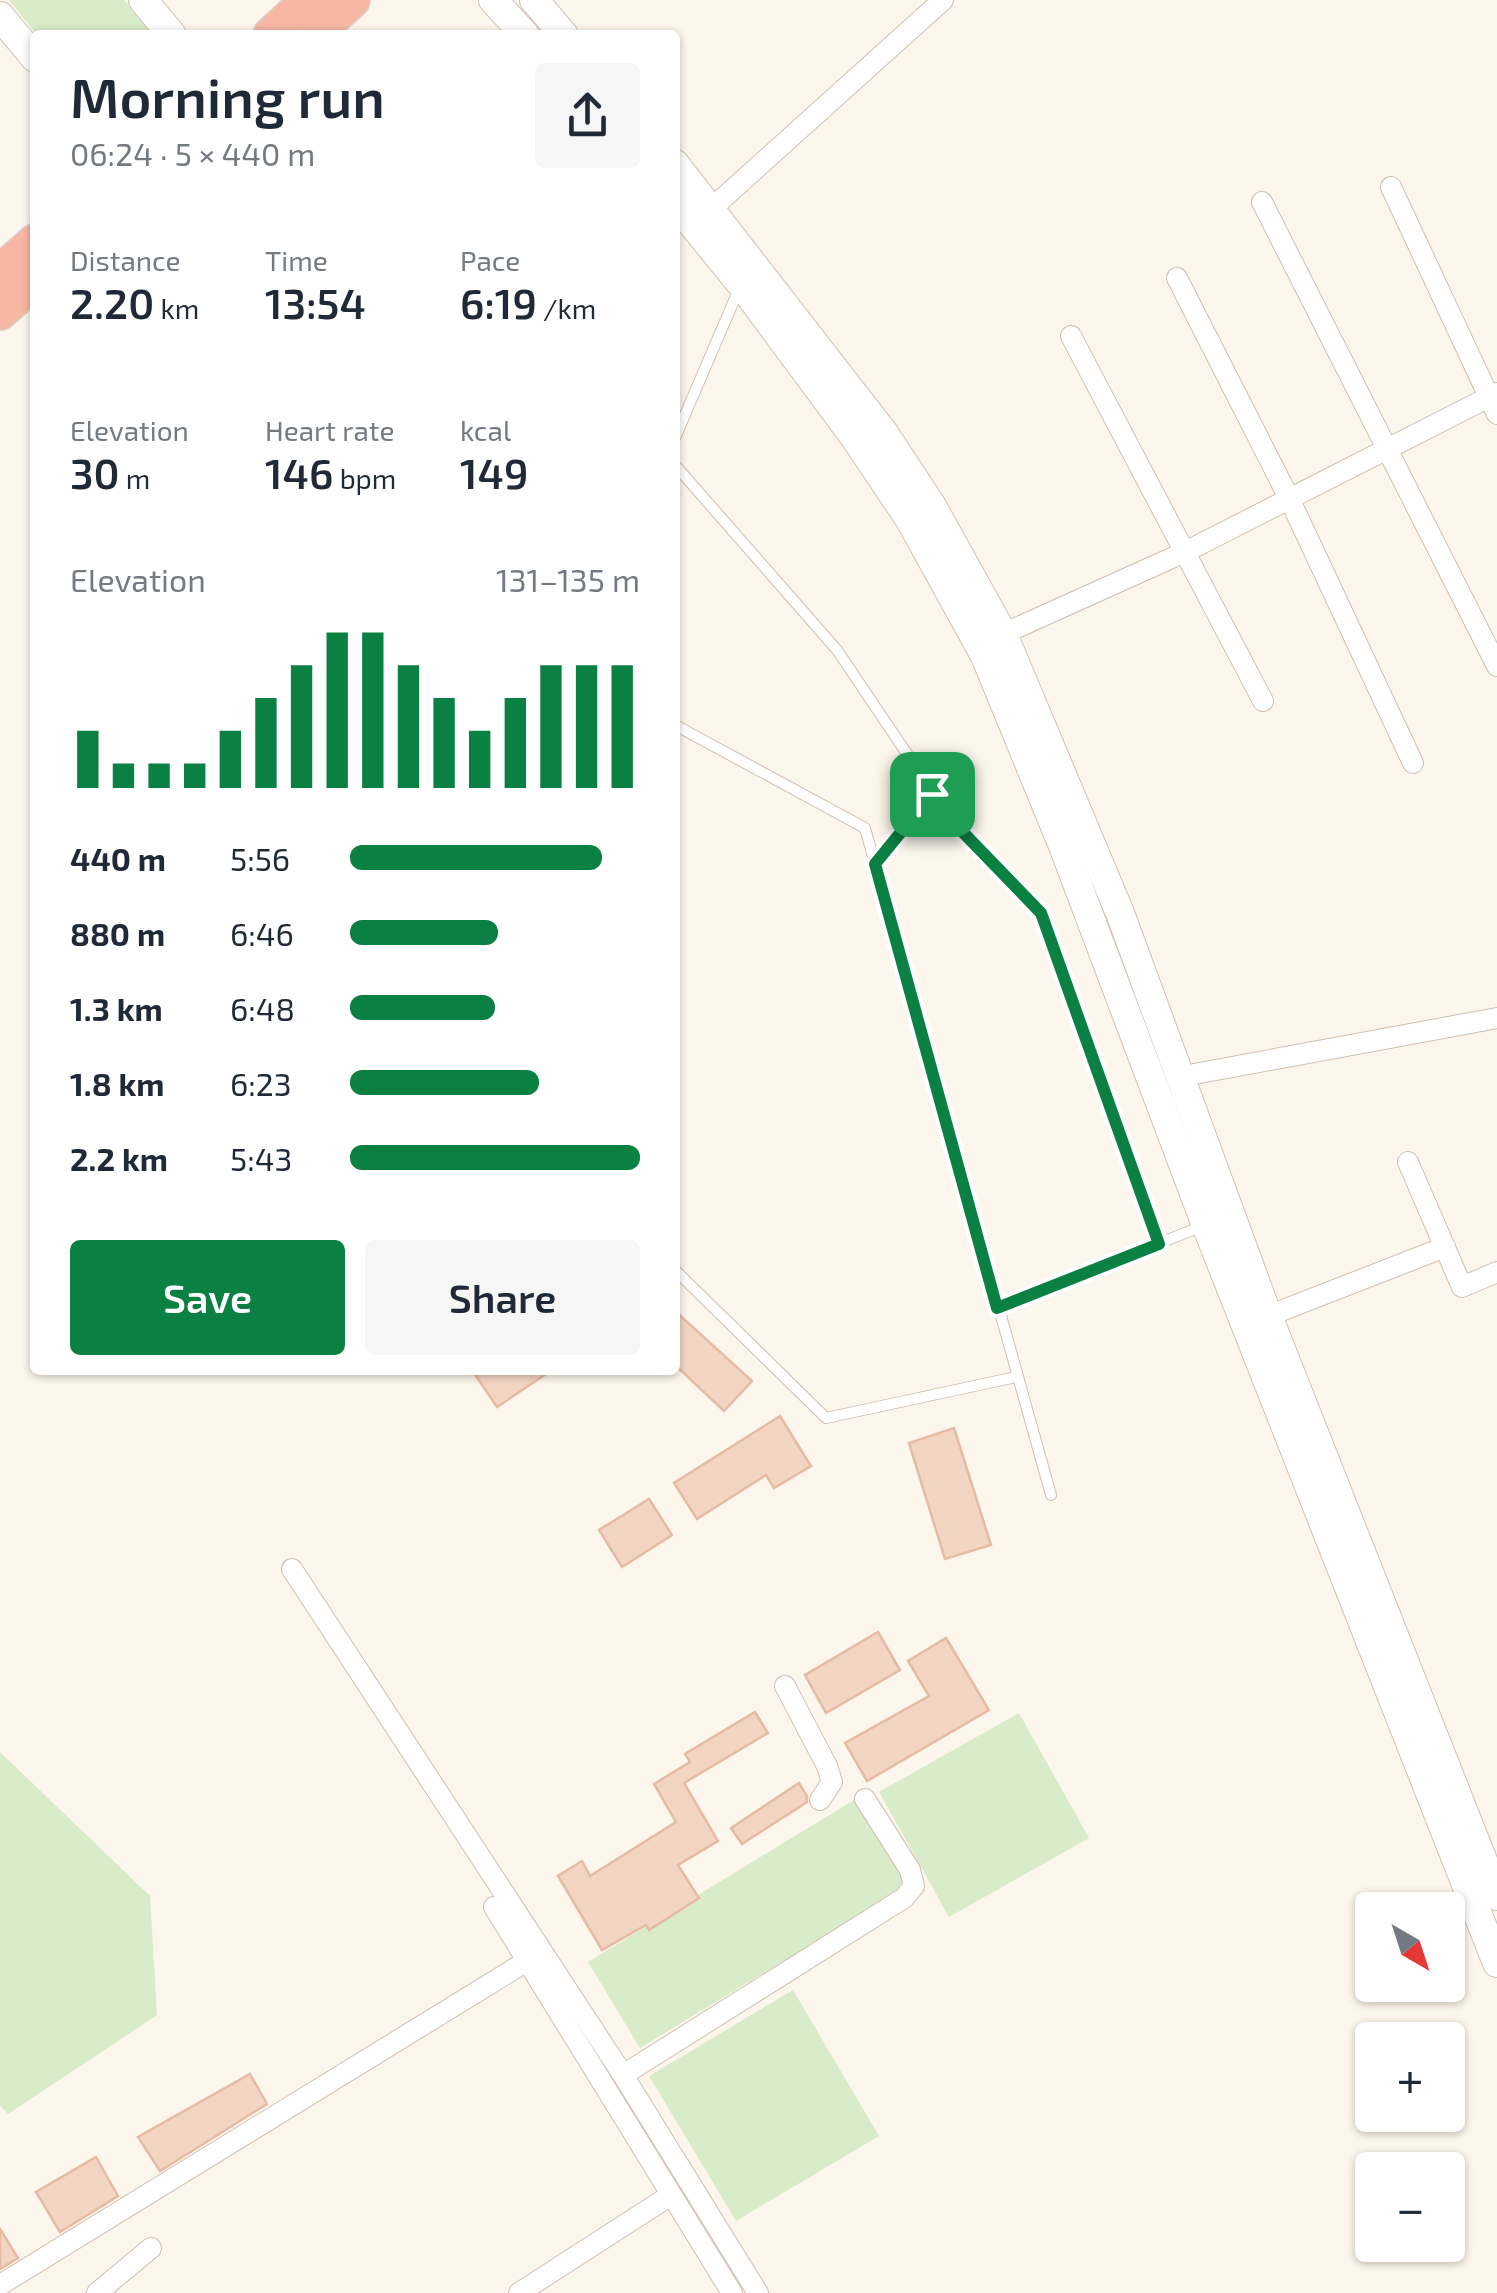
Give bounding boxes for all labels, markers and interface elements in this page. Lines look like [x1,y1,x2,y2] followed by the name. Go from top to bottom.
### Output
[70,63,385,129] text: Morning run
[535,63,640,168] button: share
[70,134,315,172] text: 06:24 · 5 × 440 m
[70,243,181,277] text: Distance
[265,243,328,277] text: Time
[460,243,520,277] text: Pace
[70,277,154,327] text: 2.20
[265,277,366,327] text: 13:54
[460,277,537,327] text: 6:19
[154,291,199,325] text: km
[537,291,596,325] text: /km
[70,413,189,447] text: Elevation
[265,413,395,447] text: Heart rate
[460,413,511,447] text: kcal
[70,447,120,497] text: 30
[265,447,333,497] text: 146
[460,447,528,497] text: 149
[120,461,150,495] text: m
[333,461,396,495] text: bpm
[70,560,206,598] text: Elevation
[496,560,640,598] text: 131–135 m
[890,752,975,837] pin
[905,767,960,822] icon: arrive
[70,839,166,877] text: 440 m
[230,839,290,877] text: 5:56
[70,914,165,952] text: 880 m
[230,914,294,952] text: 6:46
[70,989,163,1027] text: 1.3 km
[230,989,295,1027] text: 6:48
[70,1064,165,1102] text: 1.8 km
[230,1064,292,1102] text: 6:23
[70,1139,168,1177] text: 2.2 km
[230,1139,292,1177] text: 5:43
[70,1240,345,1355] button: Save
[365,1240,640,1355] button: Share
[1355,1892,1465,2002] north arrow
[1355,1892,1465,2262] map controls
[1355,2022,1465,2132] button: +
[1355,2152,1465,2262] button: −

